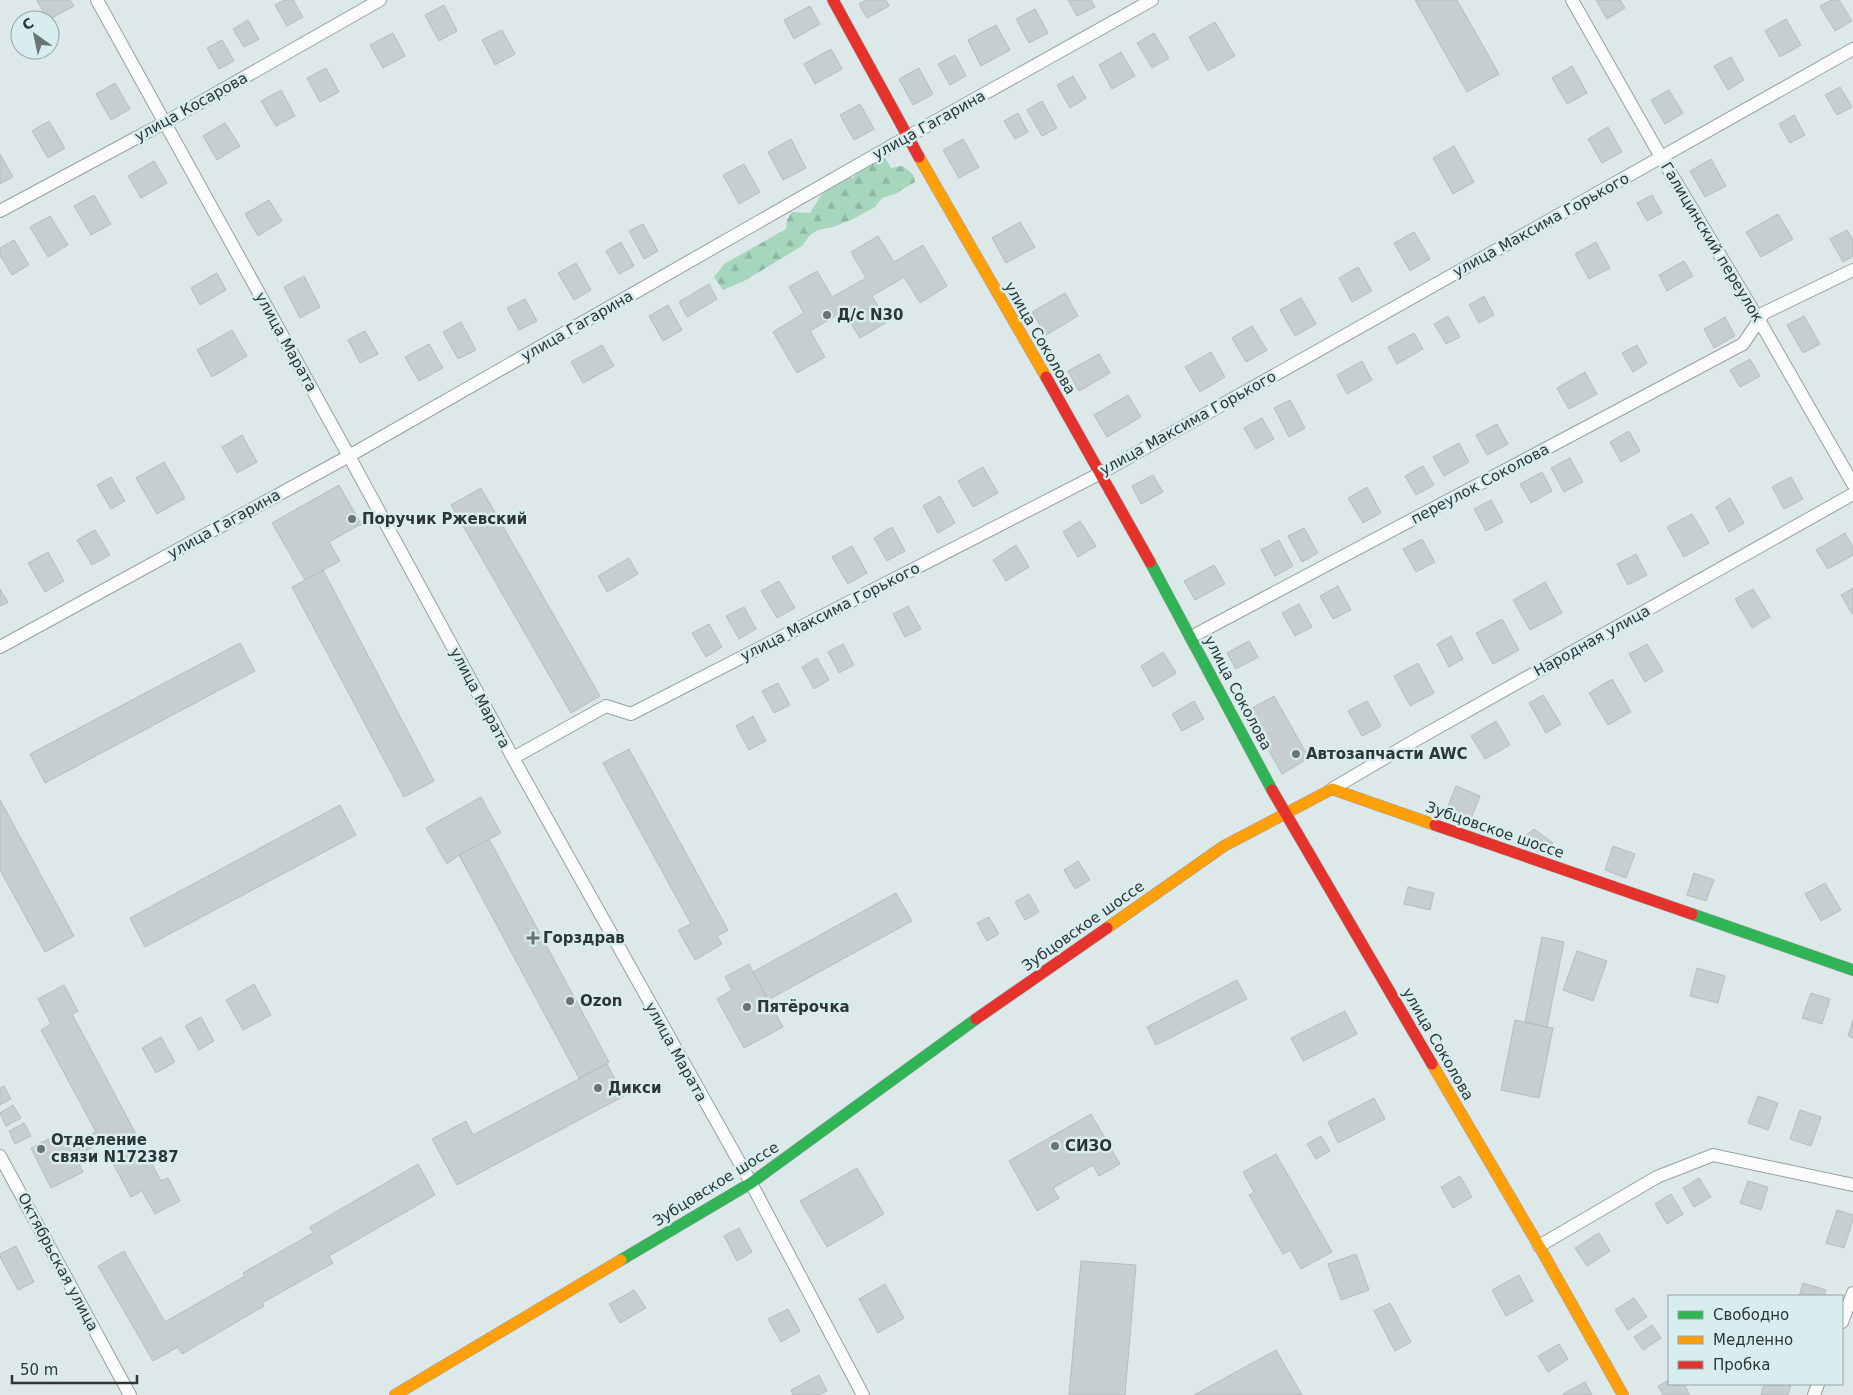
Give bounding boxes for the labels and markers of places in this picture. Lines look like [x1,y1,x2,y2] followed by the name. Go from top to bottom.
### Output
[837,306,903,324] place label: Д/с N30
[821,309,833,321] marker: Д/с N30
[362,510,527,528] place label: Поручик Ржевский
[346,513,358,525] marker: Поручик Ржевский
[1306,745,1468,763] place label: Автозапчасти AWC
[1290,748,1302,760] marker: Автозапчасти AWC
[543,929,625,947] place label: Горздрав
[527,932,539,944] marker: Горздрав
[580,992,622,1010] place label: Ozon
[564,995,576,1007] marker: Ozon
[757,998,850,1016] place label: Пятёрочка
[741,1001,753,1013] marker: Пятёрочка
[608,1079,661,1097] place label: Дикси
[592,1082,604,1094] marker: Дикси
[51,1131,179,1166] place label: Отделение связи N172387
[1065,1137,1112,1155] place label: СИЗО
[1049,1140,1061,1152] marker: СИЗО
[35,1143,47,1155] marker: Отделение связи N172387

